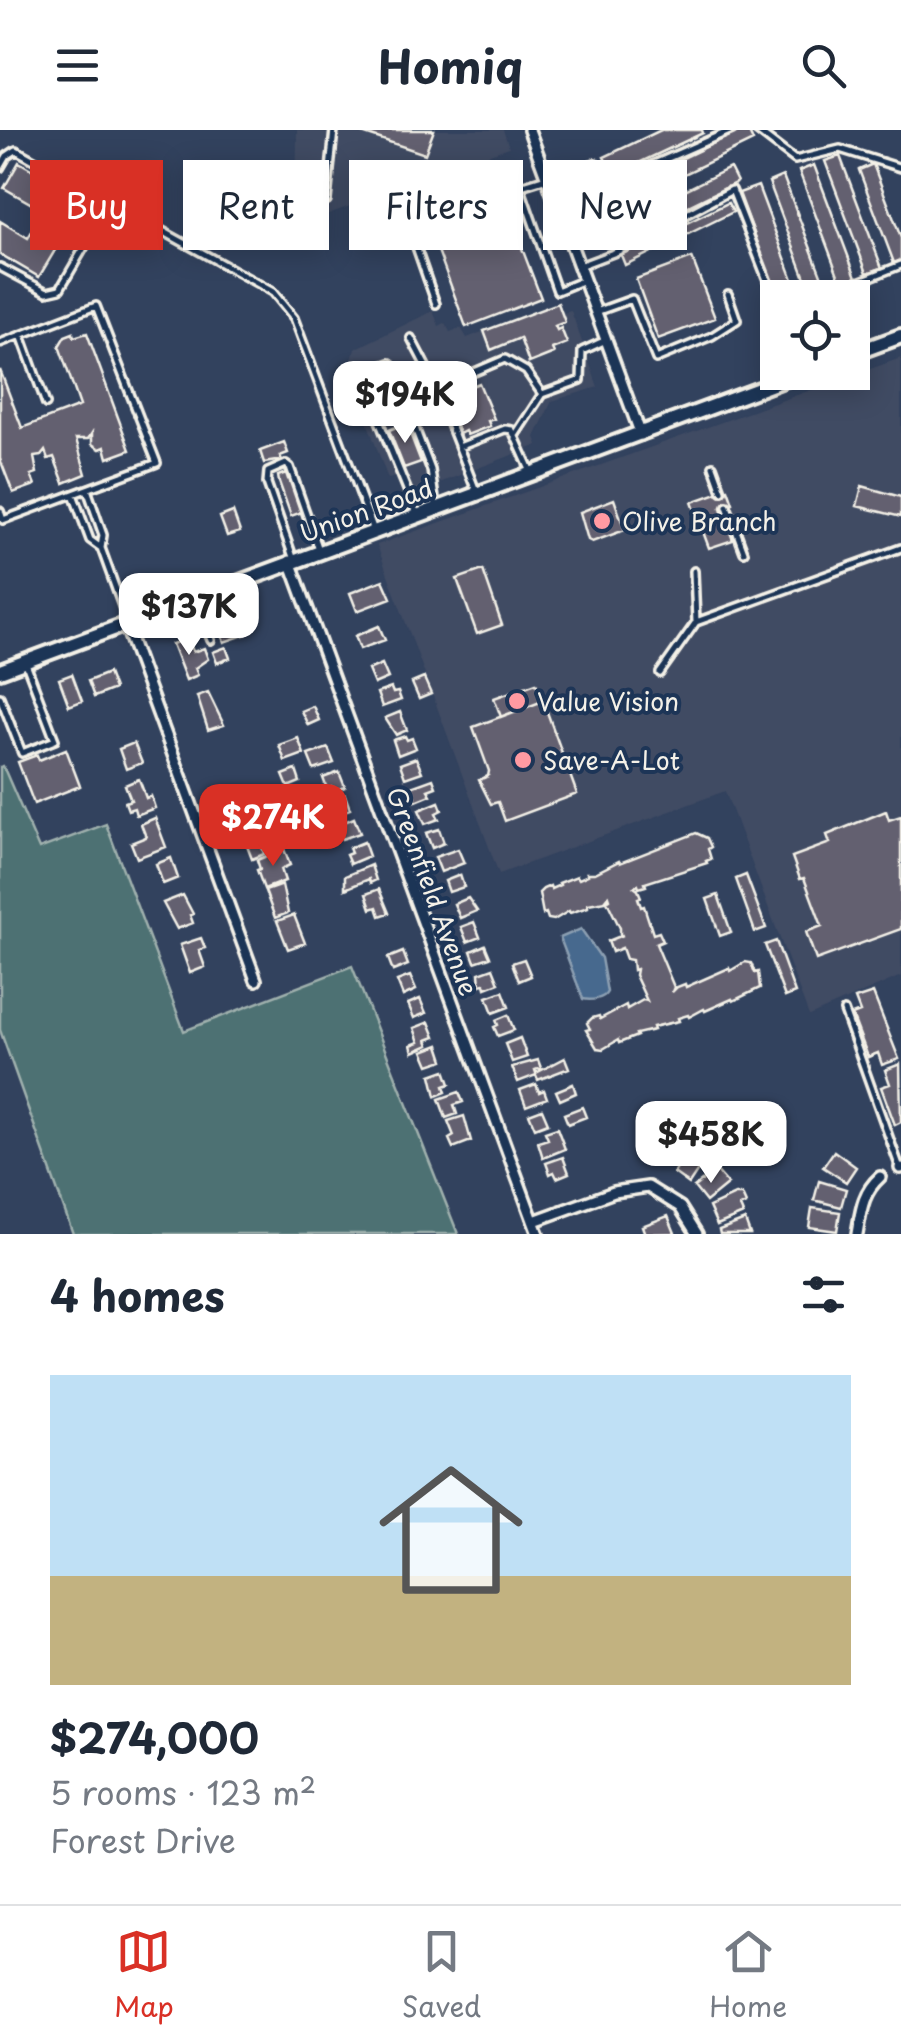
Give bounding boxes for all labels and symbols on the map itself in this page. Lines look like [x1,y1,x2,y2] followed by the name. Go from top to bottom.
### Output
[335,361,475,446] pin: $194K
[294,468,438,552] street label: Union Road
[622,502,777,540] place label: Olive Branch
[591,510,613,532] marker: Olive Branch
[119,573,259,658] pin: $137K
[537,682,679,720] place label: Value Vision
[506,690,528,712] marker: Value Vision
[543,741,680,779] place label: Save-A-Lot
[512,749,534,771] marker: Save-A-Lot
[378,781,488,1001] street label: Greenfield Avenue
[203,784,343,869] pin: $274K
[641,1101,781,1186] pin: $458K

